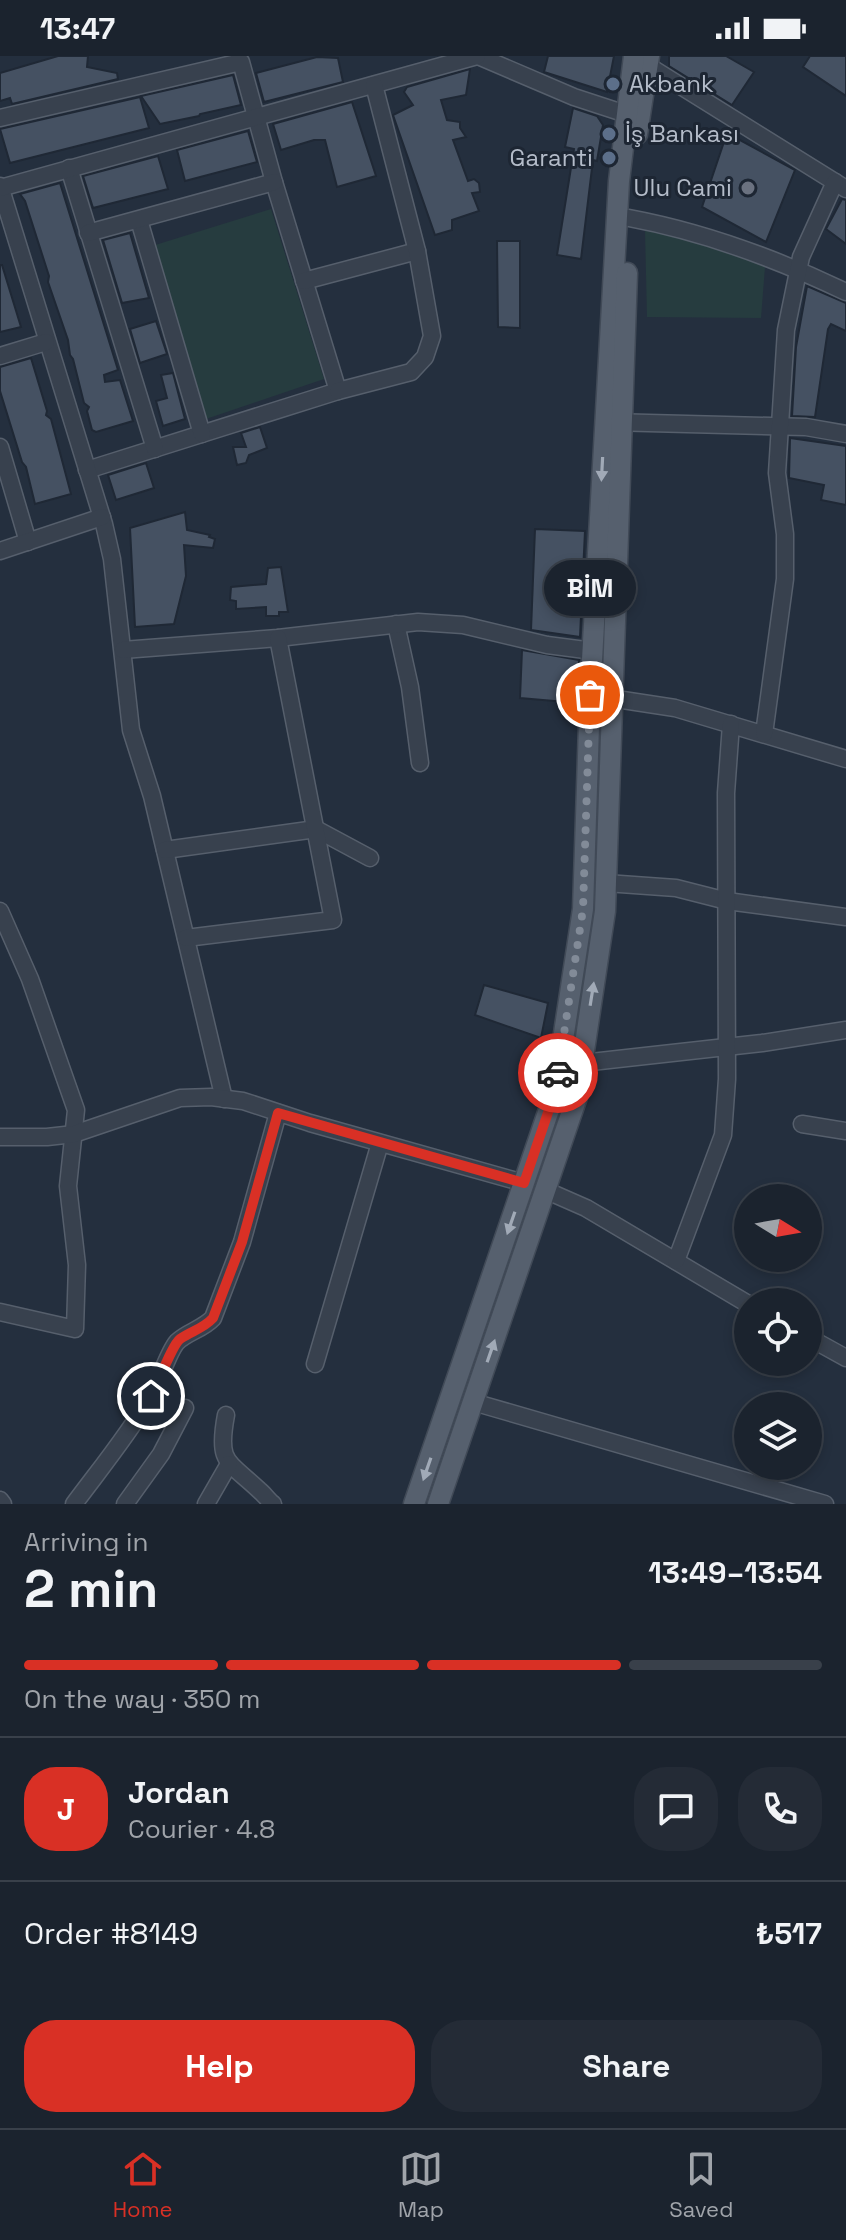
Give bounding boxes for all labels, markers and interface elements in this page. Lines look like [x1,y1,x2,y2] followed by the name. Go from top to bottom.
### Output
[40,9,115,48] text: 13:47
[629,68,714,99] place label: Akbank
[604,75,622,93] marker: Akbank
[625,118,739,149] place label: İş Bankası
[600,125,618,143] marker: İş Bankası
[510,142,593,173] place label: Garanti
[600,149,618,167] marker: Garanti
[634,172,732,203] place label: Ulu Cami
[739,179,757,197] marker: Ulu Cami
[595,457,608,482] one-way arrow
[544,559,636,615] callout: BİM
[566,571,614,605] text: BİM
[556,661,624,729] pin
[568,673,612,717] icon: bag
[586,981,599,1006] one-way arrow
[518,1033,598,1113] courier
[536,1051,580,1095] icon: car
[734,1184,822,1272] north arrow
[734,1184,822,1480] map controls
[504,1211,516,1235] one-way arrow
[734,1288,822,1376] button: locate
[485,1338,497,1362] one-way arrow
[117,1362,185,1430] pin
[129,1374,173,1418] icon: home
[734,1392,822,1480] button: layers
[420,1457,432,1481] one-way arrow
[24,1525,148,1559] text: Arriving in
[648,1553,822,1592] text: 13:49–13:54
[24,1556,158,1622] text: 2 min
[24,1682,260,1716] text: On the way · 350 m
[634,1767,718,1851] button: chat
[738,1767,822,1851] button: phone
[128,1773,230,1812] text: Jordan
[57,1790,75,1829] text: J
[128,1812,275,1846] text: Courier · 4.8
[24,1914,198,1953] text: Order #8149
[756,1914,822,1953] text: ₺517
[24,2020,415,2112] button: Help
[431,2020,822,2112] button: Share
[113,2147,173,2223] tab: Home
[398,2147,444,2223] tab: Map
[669,2147,733,2223] tab: Saved

